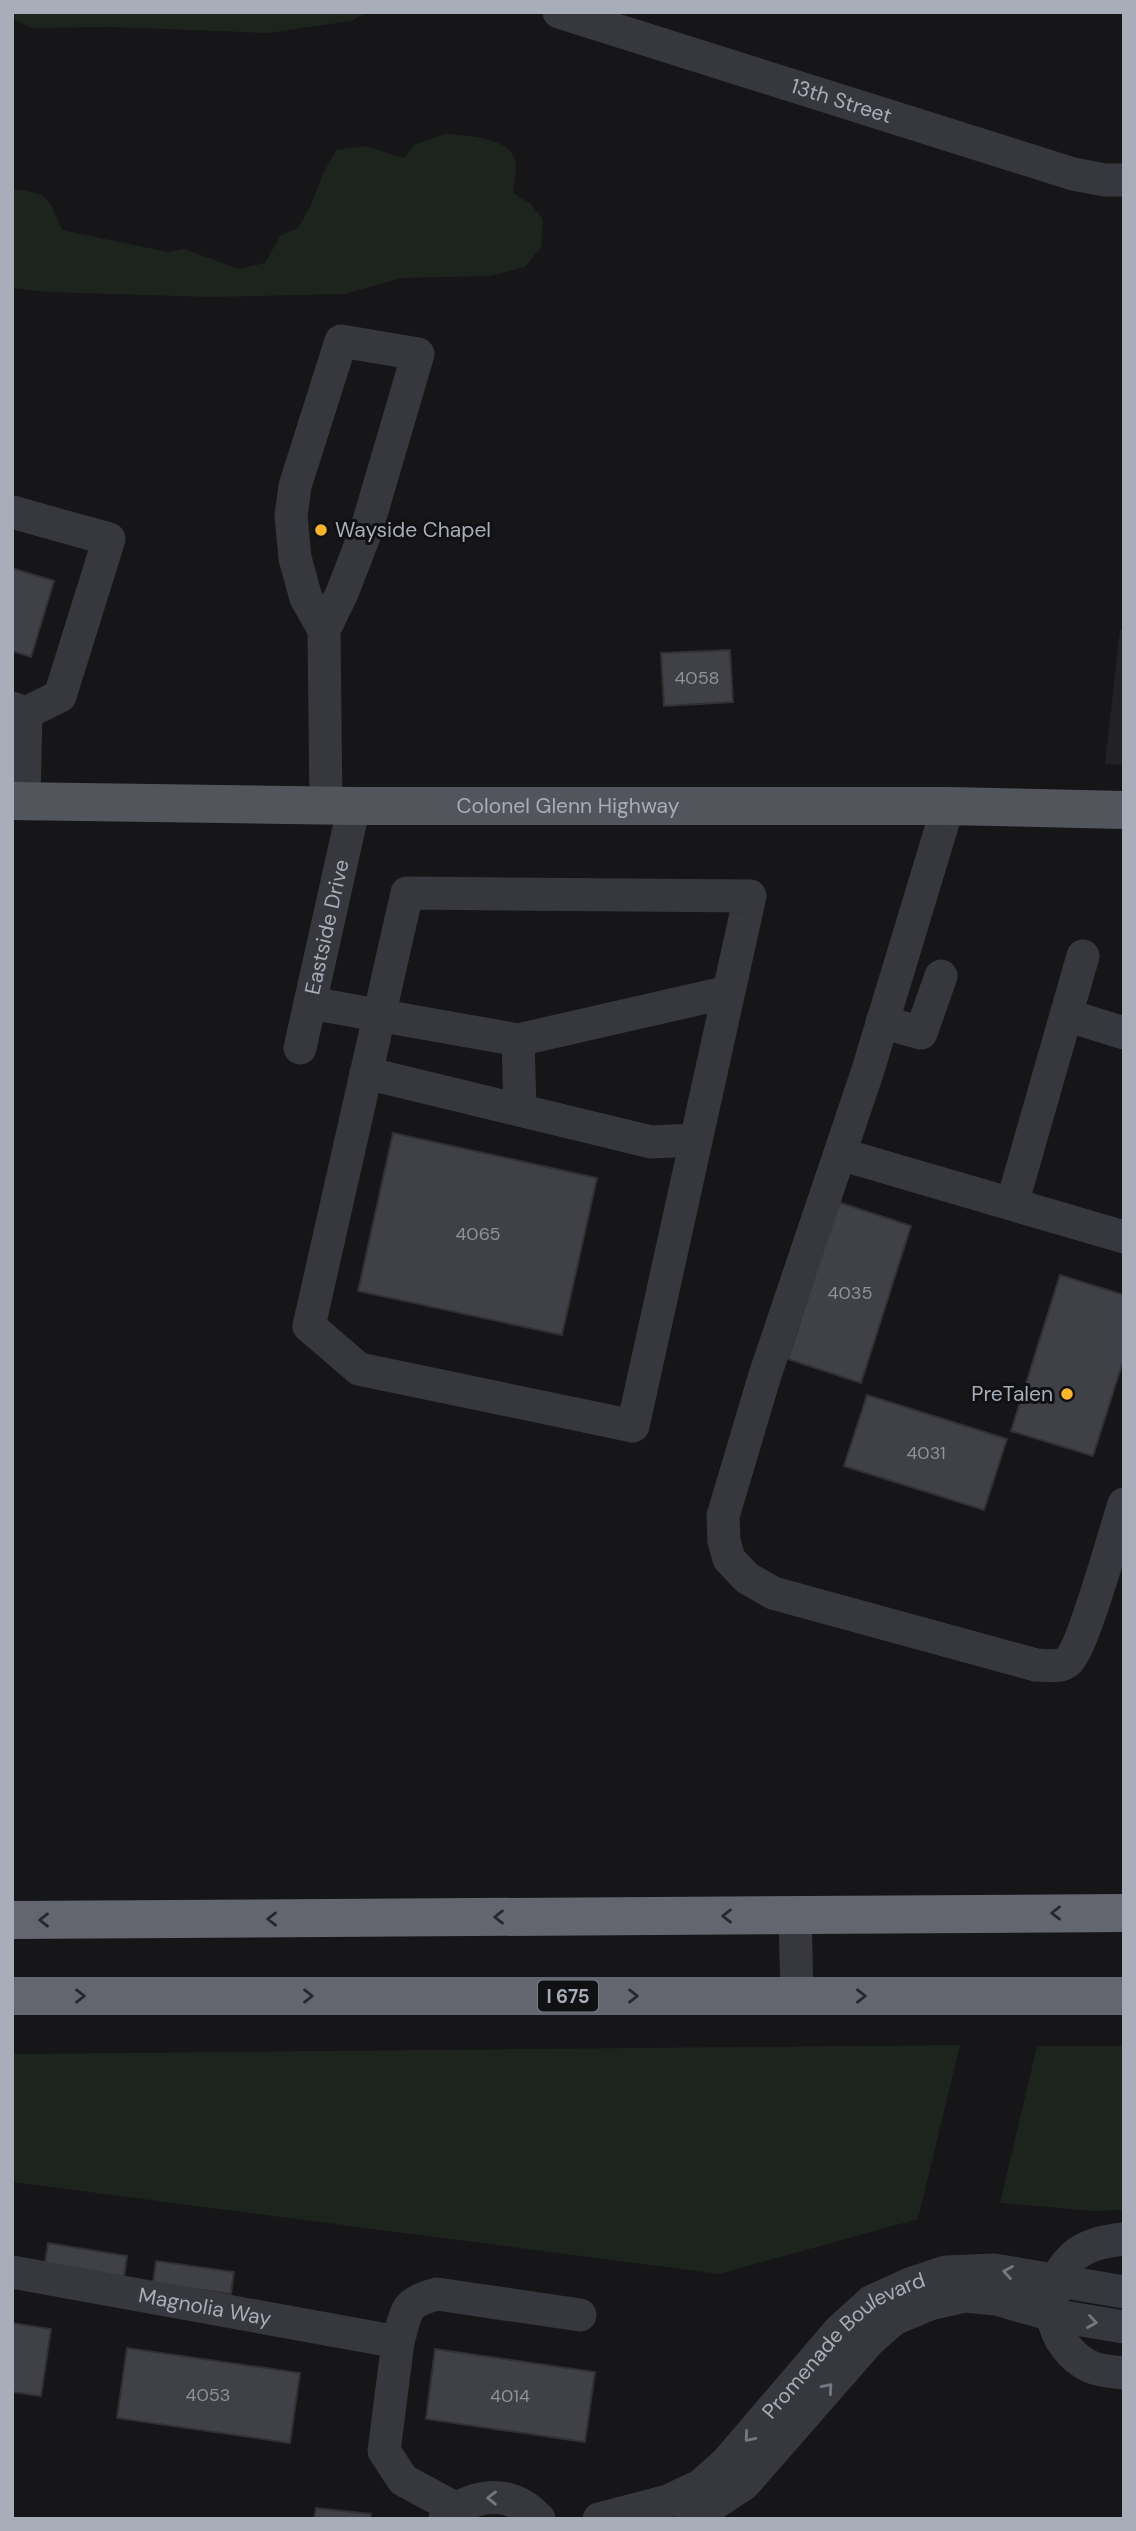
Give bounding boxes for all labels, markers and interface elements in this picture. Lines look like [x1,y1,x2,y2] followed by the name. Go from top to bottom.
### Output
[787,72,895,130] street label: 13th Street
[335,516,491,544] place label: Wayside Chapel
[313,522,329,538] marker: Wayside Chapel
[674,666,720,690] house number: 4058
[457,792,680,820] street label: Colonel Glenn Highway
[298,857,356,997] street label: Eastside Drive
[455,1222,501,1246] house number: 4065
[828,1281,872,1305] house number: 4035
[971,1380,1053,1408] place label: PreTalen
[1059,1386,1075,1402] marker: PreTalen
[906,1441,946,1465] house number: 4031
[1050,1905,1060,1921] one-way arrow
[721,1908,732,1923] one-way arrow
[493,1909,504,1925] one-way arrow
[266,1911,276,1927] one-way arrow
[38,1912,49,1928] one-way arrow
[538,1980,598,2012] road number: I 675
[76,1988,86,2004] one-way arrow
[303,1988,314,2004] one-way arrow
[629,1988,639,2004] one-way arrow
[856,1988,867,2004] one-way arrow
[1002,2265,1014,2280] one-way arrow
[756,2266,929,2425] street label: Promenade Boulevard
[136,2281,274,2333] street label: Magnolia Way
[1086,2314,1098,2329] one-way arrow
[186,2383,230,2407] house number: 4053
[490,2384,530,2408] house number: 4014
[820,2384,832,2397] one-way arrow
[745,2428,757,2441] one-way arrow
[486,2491,497,2506] one-way arrow

